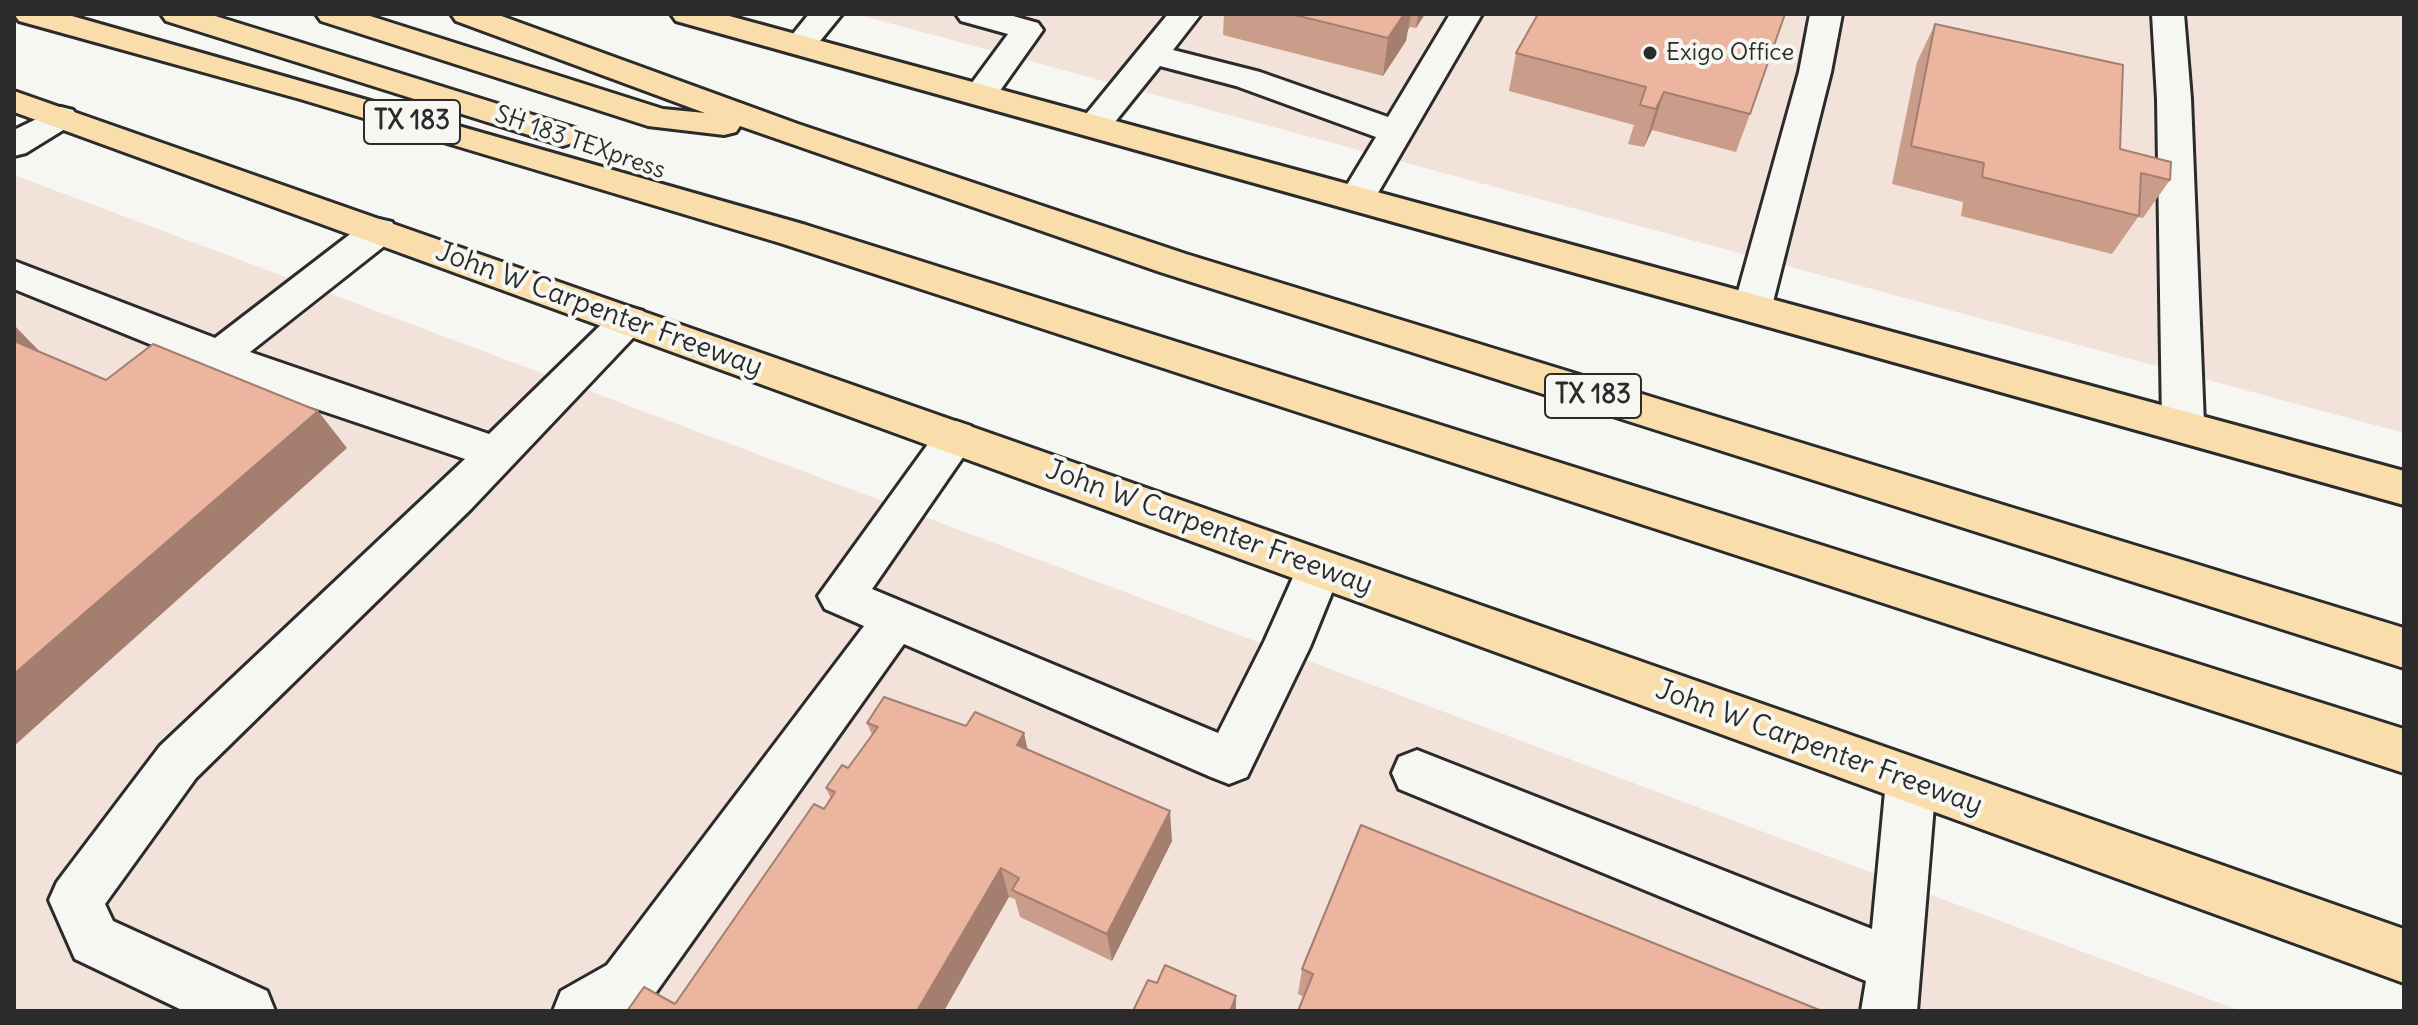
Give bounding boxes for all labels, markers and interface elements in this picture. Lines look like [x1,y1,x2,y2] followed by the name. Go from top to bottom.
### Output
[1666,39,1794,67] place label: Exigo Office
[1641,44,1659,62] marker: Exigo Office
[364,100,460,144] road number: TX 183
[491,100,669,186] street label: SH 183 TEXpress
[431,235,767,385] street label: John W Carpenter Freeway
[1545,374,1641,418] road number: TX 183
[1041,453,1377,603] street label: John W Carpenter Freeway
[1651,673,1987,823] street label: John W Carpenter Freeway

